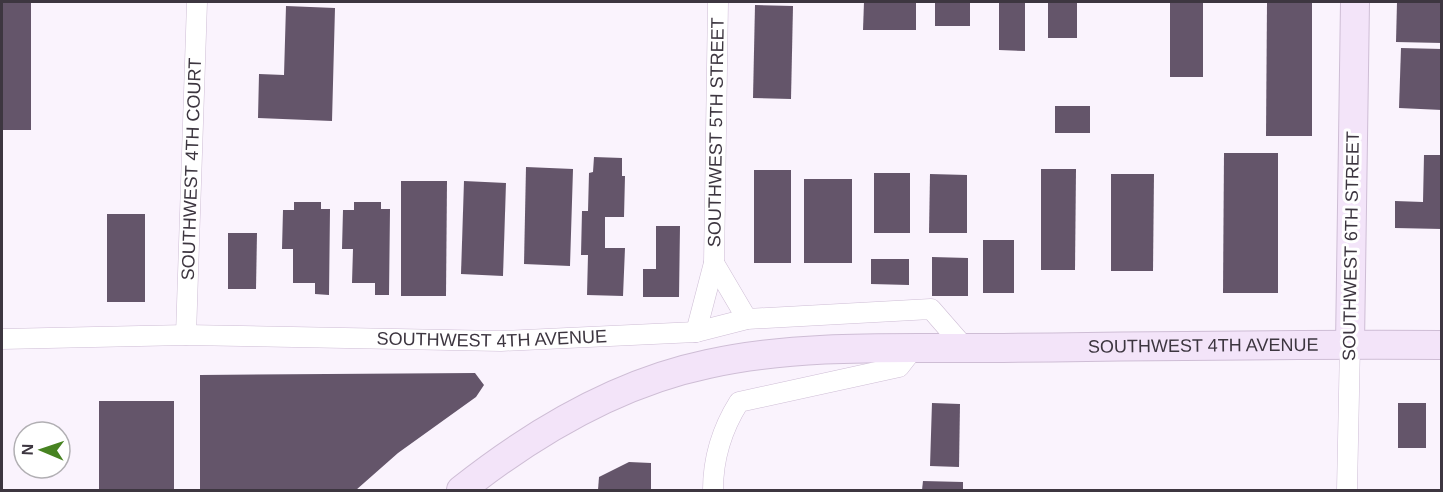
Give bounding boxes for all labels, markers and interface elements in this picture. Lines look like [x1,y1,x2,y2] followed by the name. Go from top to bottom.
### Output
[704,17,728,247] street label: SOUTHWEST 5TH STREET
[178,58,205,281] street label: SOUTHWEST 4TH COURT
[1339,131,1363,361] street label: SOUTHWEST 6TH STREET
[376,326,607,351] street label: SOUTHWEST 4TH AVENUE
[1088,335,1319,357] street label: SOUTHWEST 4TH AVENUE
[12,420,72,480] north arrow
[19,443,36,456] text: N

